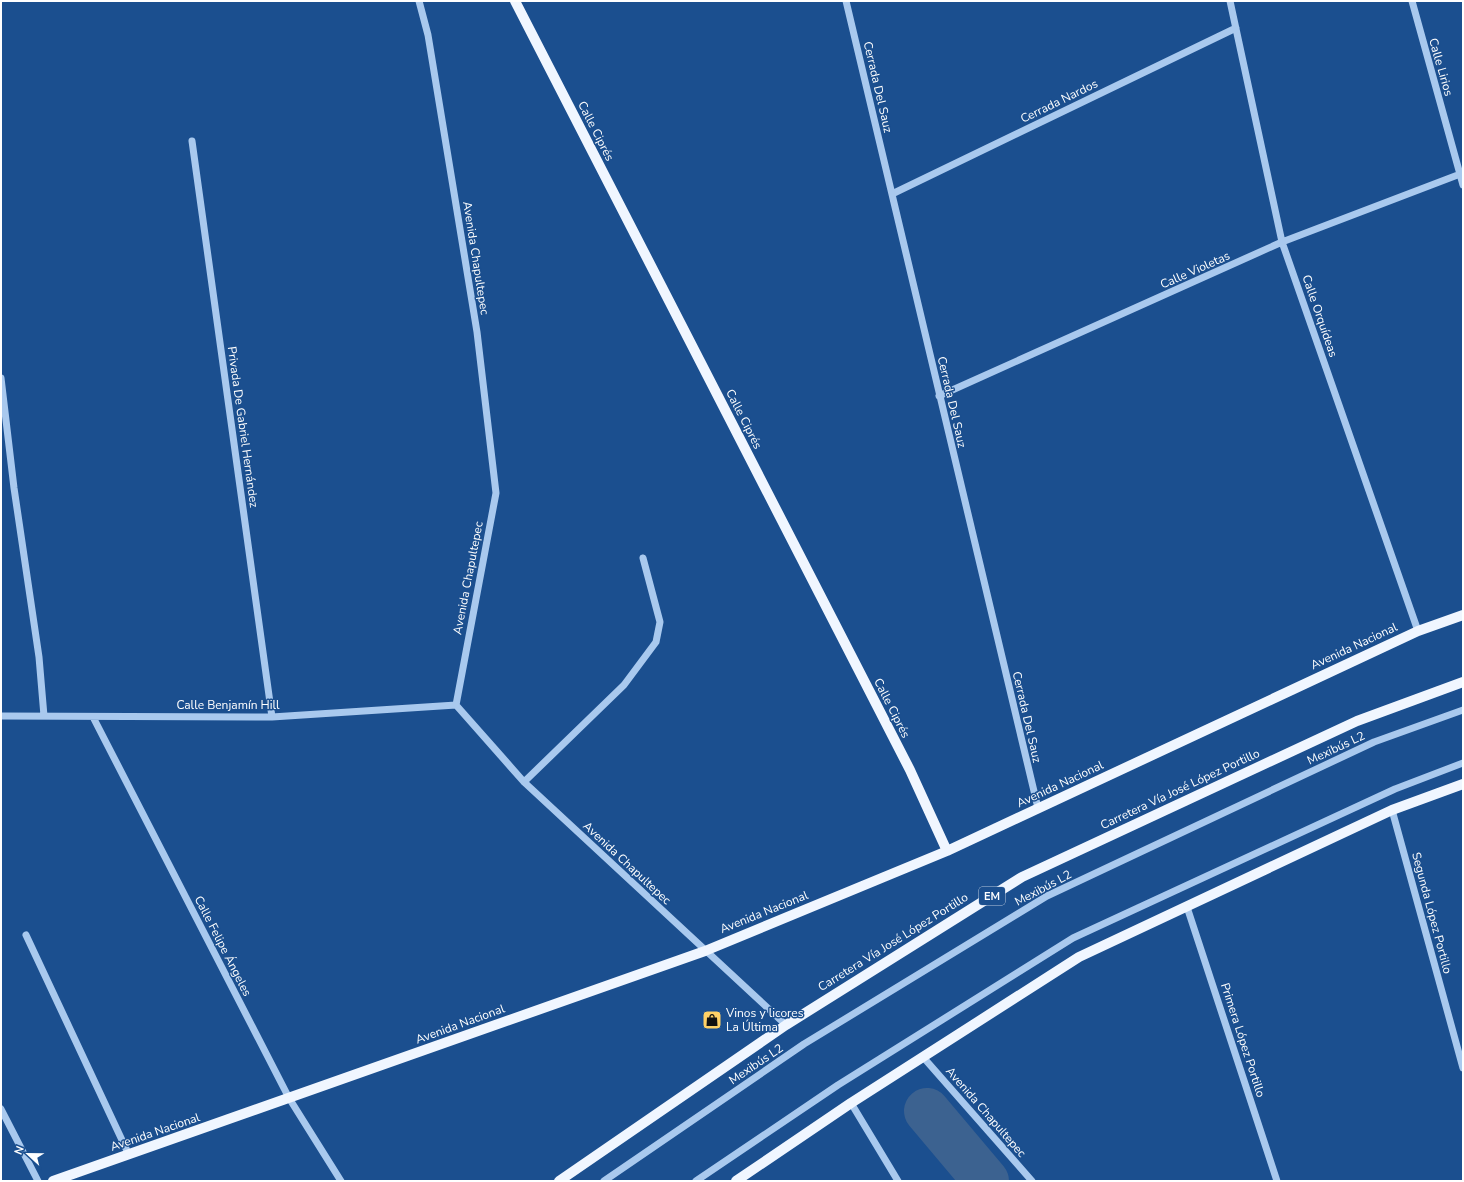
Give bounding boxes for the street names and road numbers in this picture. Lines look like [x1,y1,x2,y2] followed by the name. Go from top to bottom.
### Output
[1425,36,1457,98] street label: Calle Lirios
[860,40,896,135] street label: Cerrada Del Sauz
[1018,75,1101,127] street label: Cerrada Nardos
[574,98,618,164] street label: Calle Ciprés
[459,200,493,316] street label: Avenida Chapultepec
[1158,247,1233,292] street label: Calle Violetas
[1298,273,1342,360] street label: Calle Orquídeas
[224,345,262,509] street label: Privada De Gabriel Hernández
[934,355,970,450] street label: Cerrada Del Sauz
[722,386,766,452] street label: Calle Ciprés
[449,520,487,636] street label: Avenida Chapultepec
[1308,619,1400,673] street label: Avenida Nacional
[1009,670,1045,765] street label: Cerrada Del Sauz
[870,675,914,741] street label: Calle Ciprés
[176,697,280,713] street label: Calle Benjamín Hill
[1305,728,1367,768] street label: Mexibús L2
[1098,745,1263,833] street label: Carretera Vía José López Portillo
[1014,757,1106,811] street label: Avenida Nacional
[580,818,675,908] street label: Avenida Chapultepec
[1408,850,1456,976] street label: Segunda López Portillo
[1012,866,1074,910] street label: Mexibús L2
[717,887,811,937] street label: Avenida Nacional
[979,887,1005,905] road number: EM
[815,889,971,995] street label: Carretera Vía José López Portillo
[191,893,255,999] street label: Calle Felipe Ángeles
[1217,981,1269,1100] street label: Primera López Portillo
[413,1000,507,1048] street label: Avenida Nacional
[726,1040,786,1088] street label: Mexibús L2
[942,1063,1030,1161] street label: Avenida Chapultepec
[108,1109,202,1155] street label: Avenida Nacional

